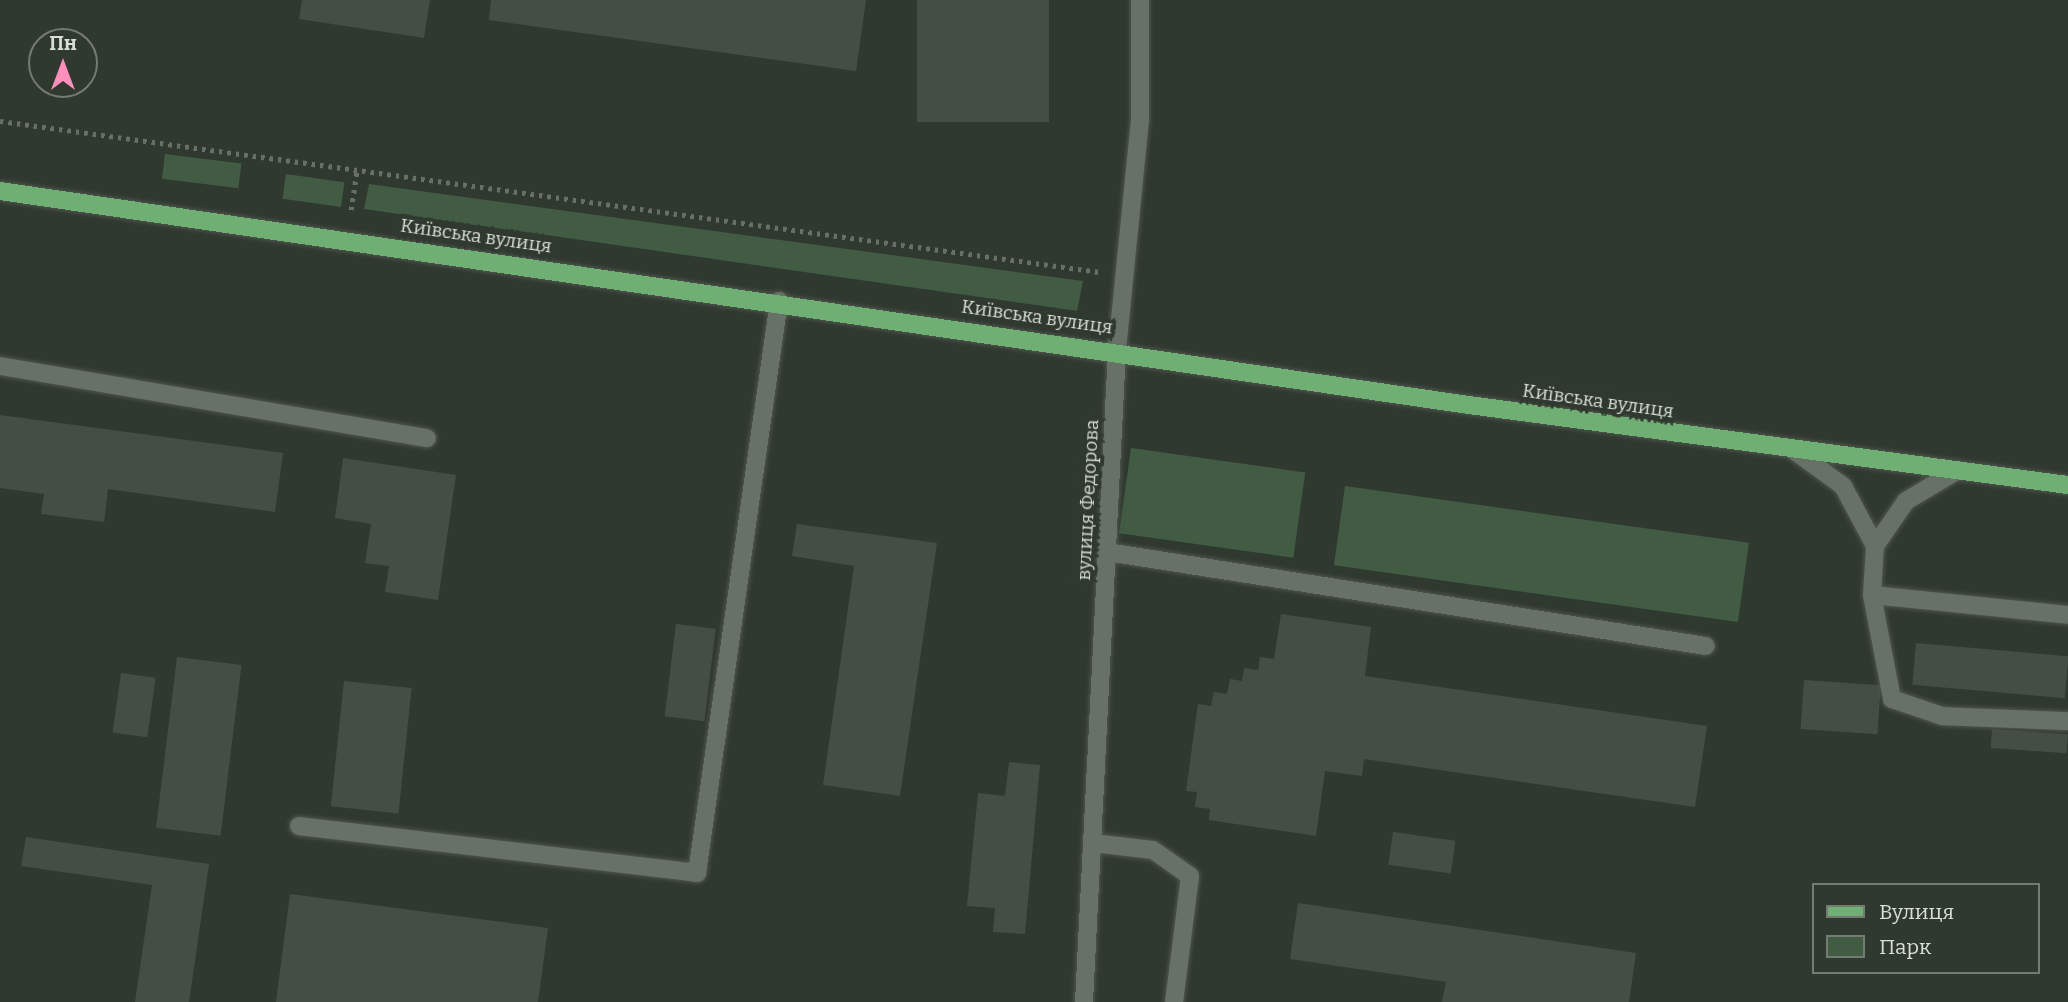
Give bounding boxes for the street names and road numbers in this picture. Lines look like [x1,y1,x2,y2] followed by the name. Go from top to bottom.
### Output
[399,214,553,258] street label: Київська вулиця
[960,295,1114,339] street label: Київська вулиця
[1521,379,1675,423] street label: Київська вулиця
[1072,419,1104,581] street label: вулиця Федорова

